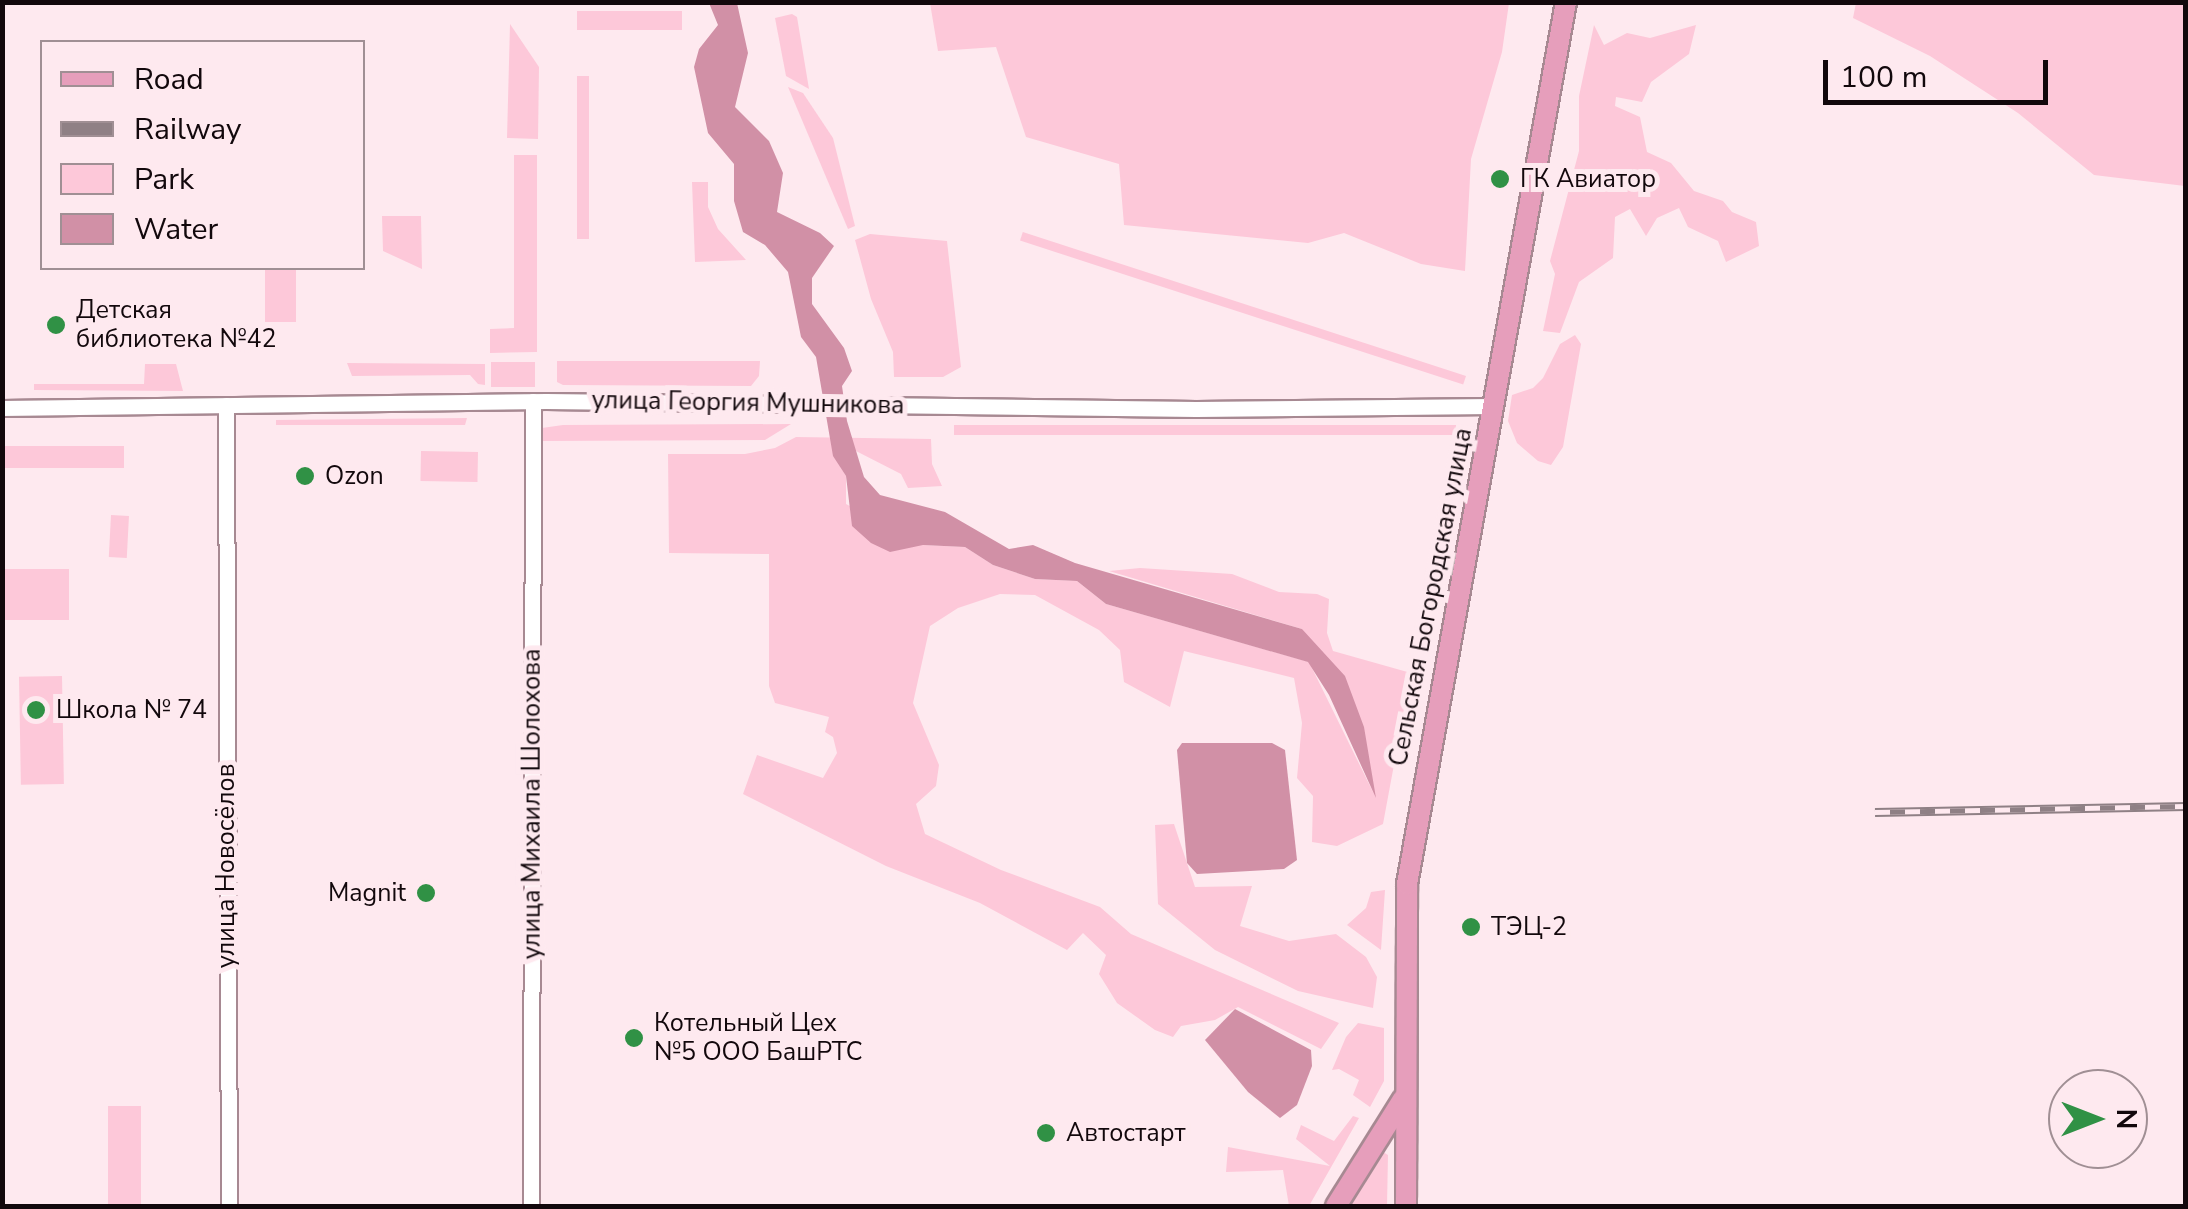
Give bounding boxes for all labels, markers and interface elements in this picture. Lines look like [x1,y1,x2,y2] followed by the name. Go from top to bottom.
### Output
[40,40,365,270] legend
[1828,40,2053,102] scale bar
[1840,57,1927,98] text: 100 m
[134,59,204,100] text: Road
[134,109,242,150] text: Railway
[134,159,194,200] text: Park
[1520,164,1656,194] place label: ГК Авиатор
[1489,168,1511,190] marker: ГК Авиатор
[134,209,218,250] text: Water
[76,296,276,355] place label: Детская библиотека №42
[45,314,67,336] marker: Детская библиотека №42
[591,385,905,421] street label: улица Георгия Мушникова
[1383,425,1479,769] street label: Сельская Богородская улица
[325,461,384,491] place label: Ozon
[294,465,316,487] marker: Ozon
[517,649,547,959] street label: улица Михаила Шолохова
[56,695,207,725] place label: Школа № 74
[25,699,47,721] marker: Школа № 74
[211,764,241,968] street label: улица Новосёлов
[328,878,406,908] place label: Magnit
[415,882,437,904] marker: Magnit
[1491,912,1567,942] place label: ТЭЦ-2
[1460,916,1482,938] marker: ТЭЦ-2
[654,1009,862,1068] place label: Котельный Цех №5 ООО БашРТС
[623,1027,645,1049] marker: Котельный Цех №5 ООО БашРТС
[2048,1069,2148,1169] north arrow
[2107,1109,2145,1129] text: N
[1066,1118,1186,1148] place label: Автостарт
[1035,1122,1057,1144] marker: Автостарт

